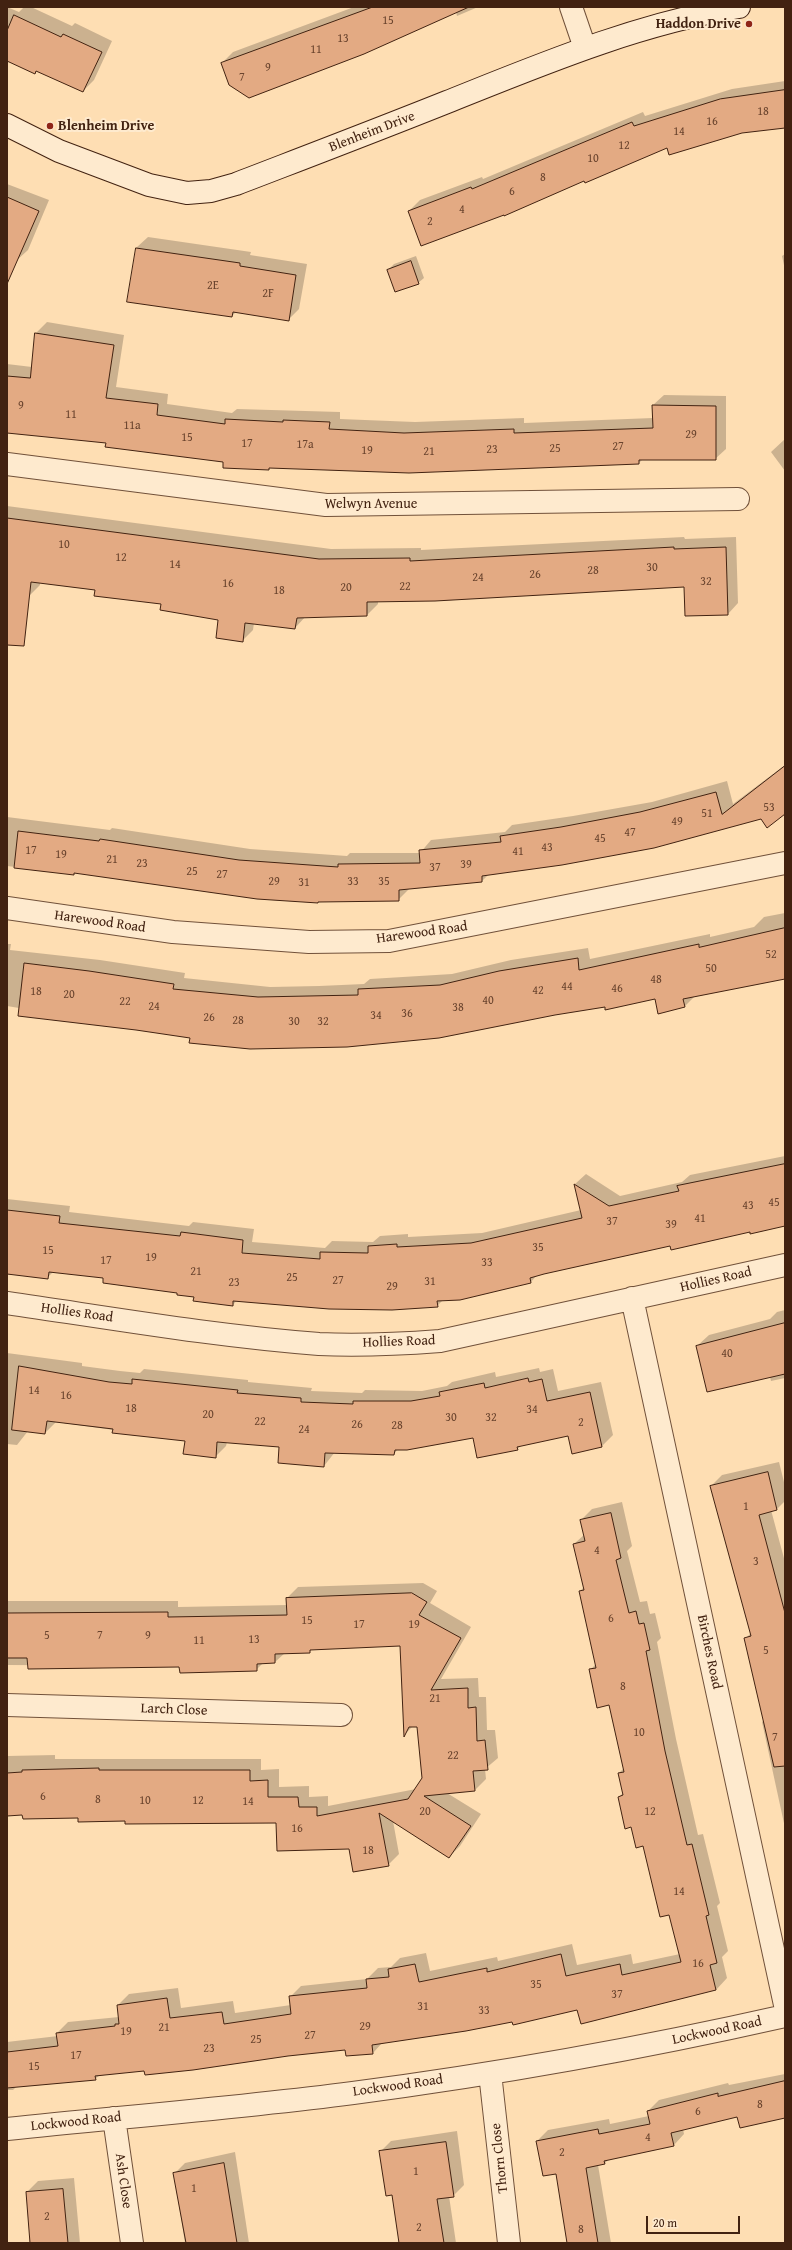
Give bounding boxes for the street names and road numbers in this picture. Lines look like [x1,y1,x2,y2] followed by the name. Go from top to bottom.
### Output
[327,108,417,156] street label: Blenheim Drive
[325,496,417,512] street label: Welwyn Avenue
[53,907,147,937] street label: Harewood Road
[375,918,469,948] street label: Harewood Road
[679,1264,753,1296] street label: Hollies Road
[40,1300,114,1326] street label: Hollies Road
[362,1332,436,1352] street label: Hollies Road
[693,1613,725,1691] street label: Birches Road
[140,1700,208,1720] street label: Larch Close
[671,2013,763,2049] street label: Lockwood Road
[352,2071,444,2101] street label: Lockwood Road
[30,2109,122,2135] street label: Lockwood Road
[488,2122,512,2194] street label: Thorn Close
[111,2152,135,2210] street label: Ash Close

